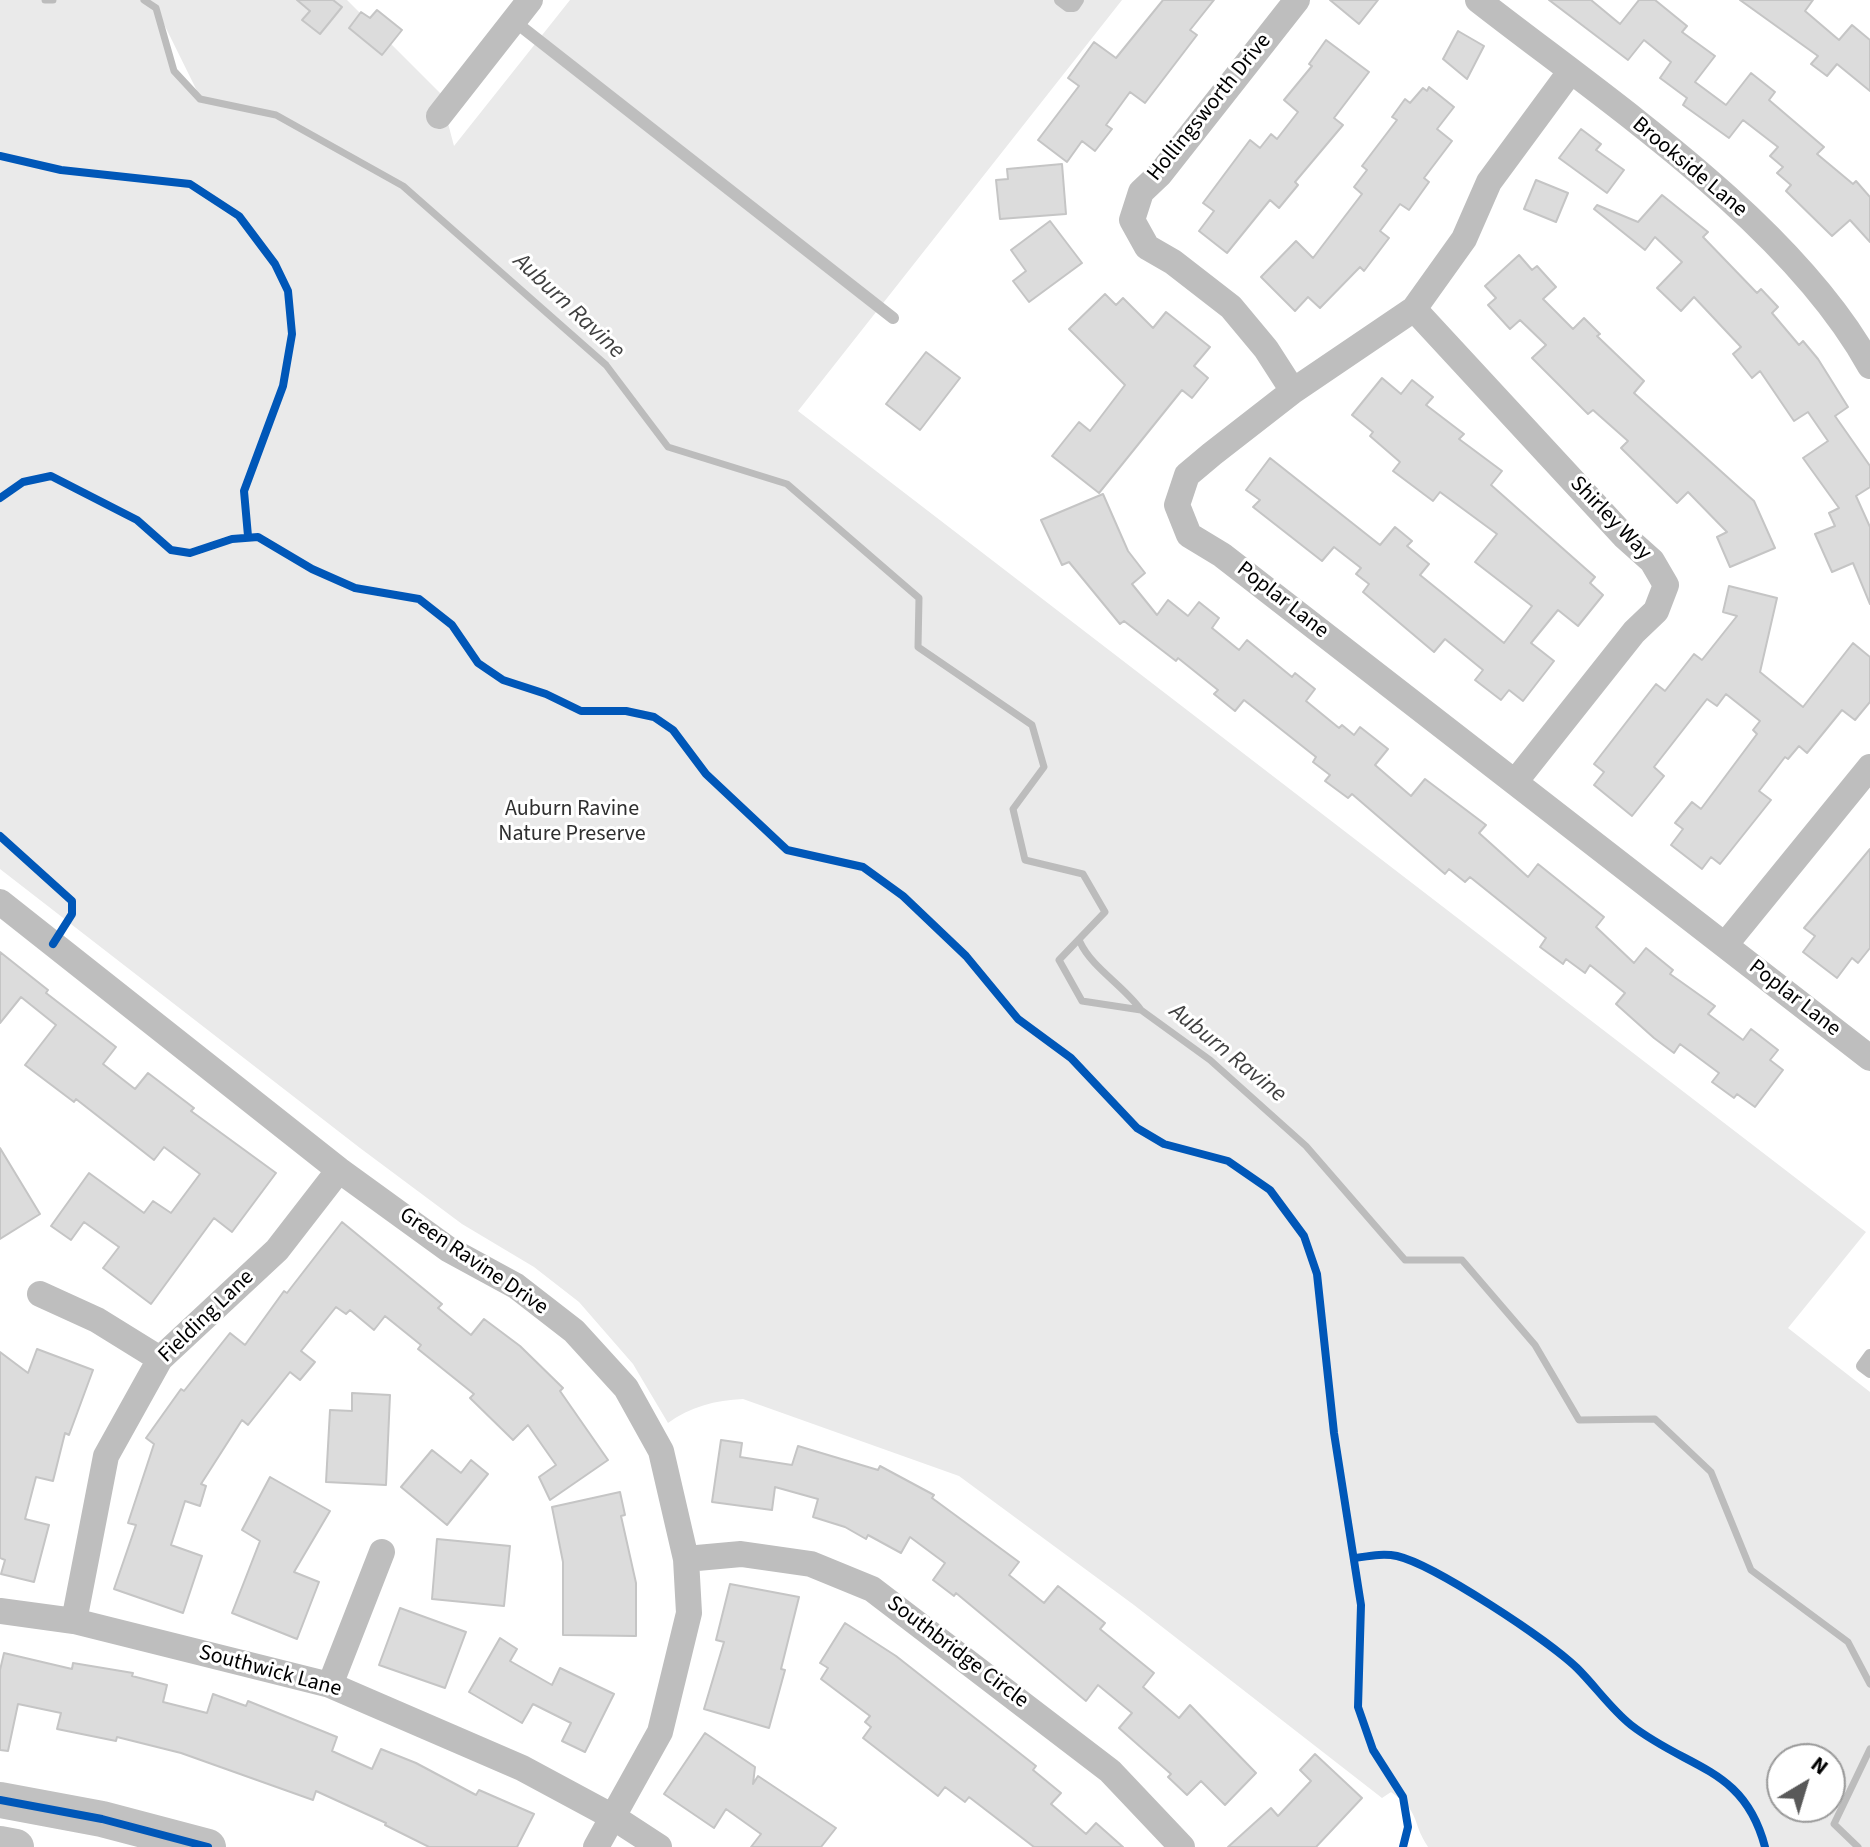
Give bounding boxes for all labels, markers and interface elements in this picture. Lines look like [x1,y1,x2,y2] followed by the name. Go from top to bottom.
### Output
[1142,29,1278,187] street label: Hollingsworth Drive
[1626,112,1752,224] street label: Brookside Lane
[506,248,630,366] water label: Auburn Ravine
[1564,472,1656,566] street label: Shirley Way
[1231,557,1333,645] street label: Poplar Lane
[498,797,646,848] park label: Auburn Ravine Nature Preserve
[1743,955,1845,1043] street label: Poplar Lane
[1163,998,1291,1110] water label: Auburn Ravine
[394,1203,552,1321] street label: Green Ravine Drive
[154,1265,260,1369] street label: Fielding Lane
[881,1591,1033,1715] street label: Southbridge Circle
[196,1640,344,1704] street label: Southwick Lane
[1766,1743,1846,1823] north arrow
[1804,1749,1835,1783] text: N

